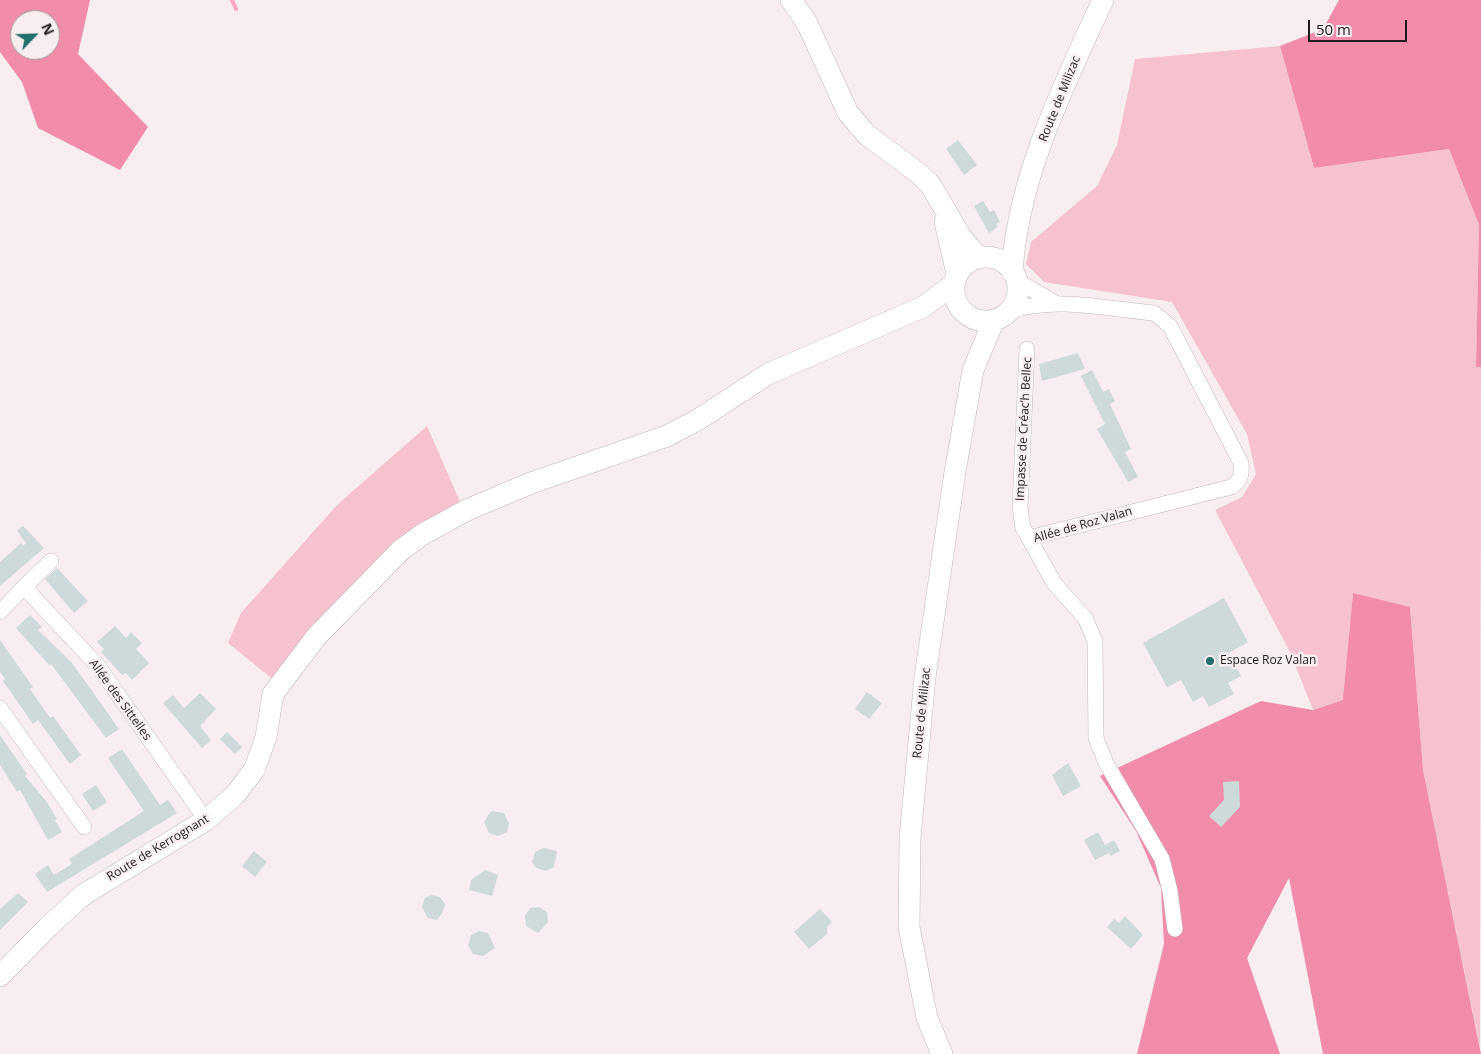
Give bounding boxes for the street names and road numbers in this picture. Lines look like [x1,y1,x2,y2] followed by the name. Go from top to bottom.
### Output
[1036,54,1084,144] street label: Route de Milizac
[1013,357,1035,501] street label: Impasse de Créac’h Bellec
[1032,504,1134,546] street label: Allée de Roz Valan
[86,657,154,743] street label: Allée des Sittelles
[910,667,934,759] street label: Route de Milizac
[104,812,212,884] street label: Route de Kerrognant

